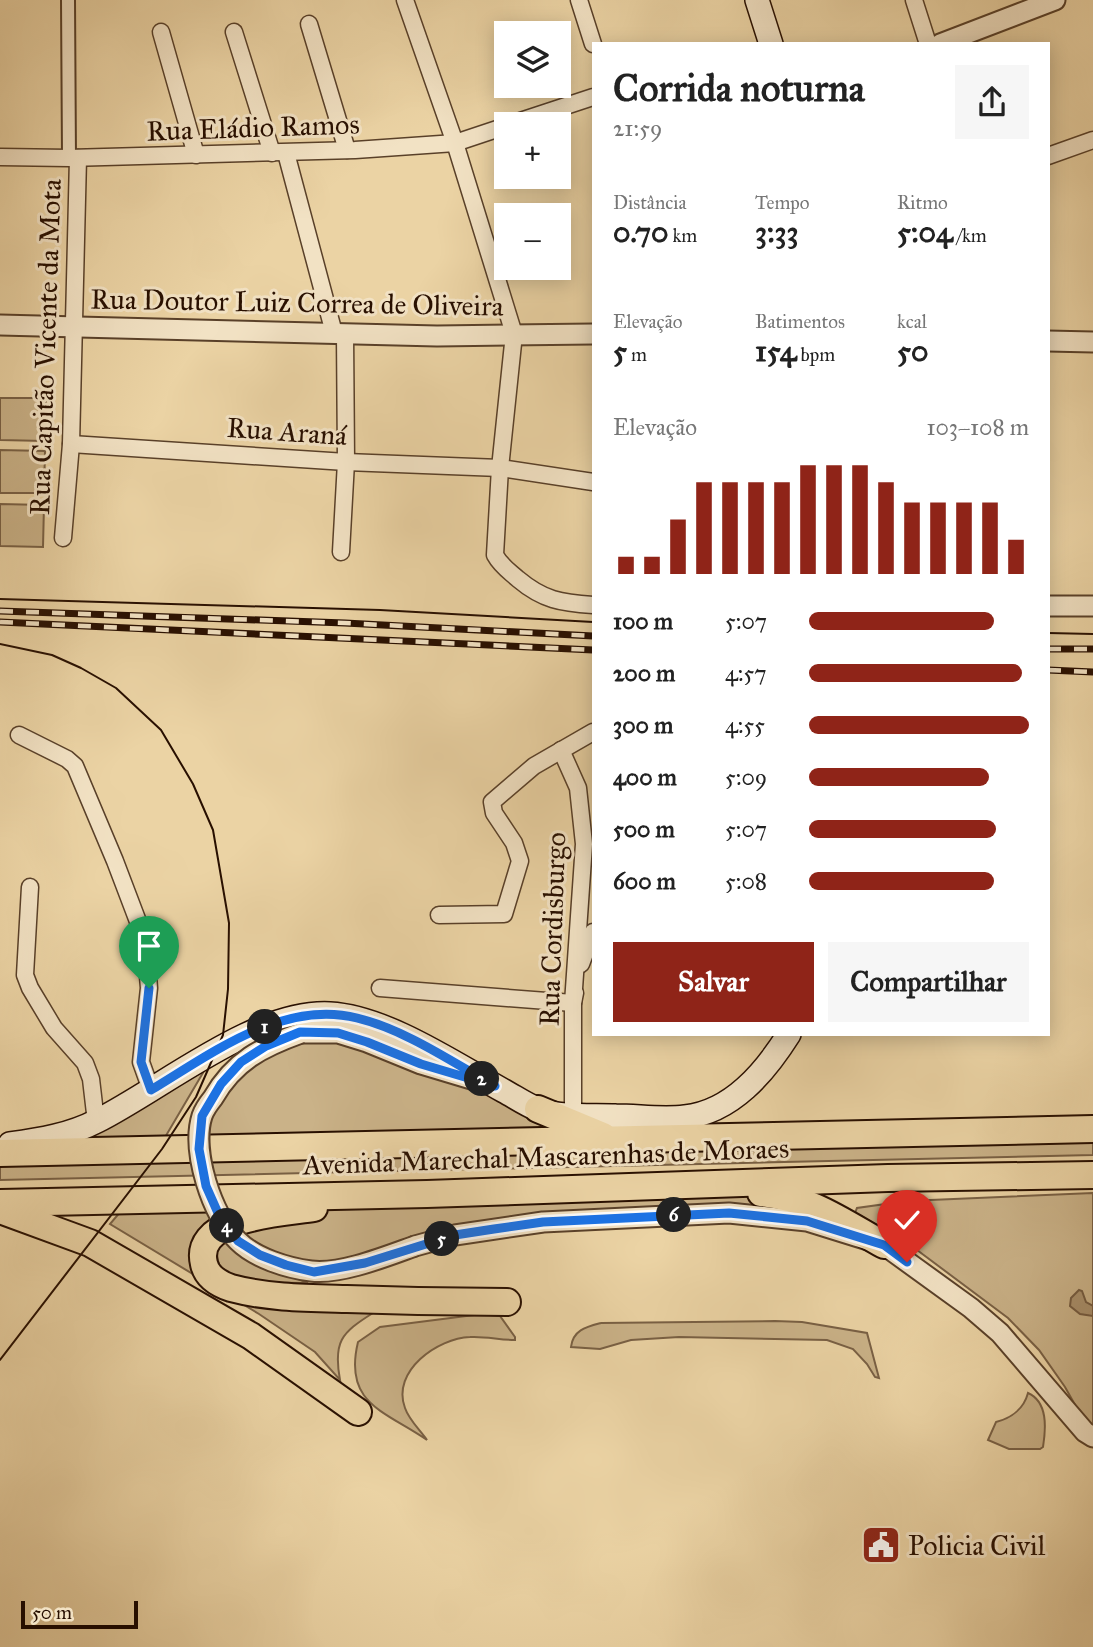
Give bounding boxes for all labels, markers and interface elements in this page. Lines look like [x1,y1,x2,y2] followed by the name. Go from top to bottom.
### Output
[494,21,571,280] map controls
[494,21,571,98] button: layers
[613,65,865,111] text: Corrida noturna
[955,65,1029,139] button: share
[146,106,360,149] street label: Rua Eládio Ramos
[494,112,571,189] button: +
[613,114,662,142] text: 21:59
[22,178,69,516] street label: Rua Capitão Vicente da Mota
[613,191,686,214] text: Distância
[755,191,810,214] text: Tempo
[897,191,948,214] text: Ritmo
[494,203,571,280] button: −
[613,214,668,250] text: 0.70
[755,214,799,250] text: 3:33
[897,214,953,250] text: 5:04
[668,224,697,247] text: km
[953,224,987,247] text: /km
[90,281,504,324] street label: Rua Doutor Luiz Correa de Oliveira
[613,310,682,333] text: Elevação
[755,310,845,333] text: Batimentos
[897,310,927,333] text: kcal
[613,333,627,369] text: 5
[755,333,797,369] text: 154
[897,333,928,369] text: 50
[627,343,647,366] text: m
[797,343,835,366] text: bpm
[226,410,348,453] street label: Rua Araná
[613,413,697,441] text: Elevação
[927,413,1029,441] text: 103–108 m
[613,607,673,635] text: 100 m
[725,607,767,635] text: 5:07
[613,659,675,687] text: 200 m
[725,659,767,687] text: 4:57
[613,711,673,739] text: 300 m
[725,711,765,739] text: 4:55
[613,763,677,791] text: 400 m
[725,763,767,791] text: 5:09
[613,815,675,843] text: 500 m
[725,815,767,843] text: 5:07
[532,831,573,1027] street label: Rua Cordisburgo
[613,867,676,895] text: 600 m
[725,867,767,895] text: 5:08
[119,916,179,988] pin
[130,927,168,965] icon: arrive
[613,942,814,1022] button: Salvar
[828,942,1029,1022] button: Compartilhar
[247,1010,282,1044] pin: 1
[261,1015,268,1038] text: 1
[464,1062,500,1096] pin: 2
[477,1067,486,1090] text: 2
[301,1131,790,1183] street label: Avenida Marechal Mascarenhas de Moraes
[877,1190,937,1262] pin
[656,1198,692,1232] pin: 6
[888,1201,926,1239] icon: check
[669,1203,678,1226] text: 6
[210,1208,244,1244] pin: 4
[221,1214,232,1237] text: 4
[424,1222,460,1256] pin: 5
[437,1227,446,1250] text: 5
[860,1524,902,1566] public building icon: Policia Civil
[908,1528,1046,1563] place label: Policia Civil
[21,1598,138,1630] scale bar
[32,1601,72,1624] text: 50 m

